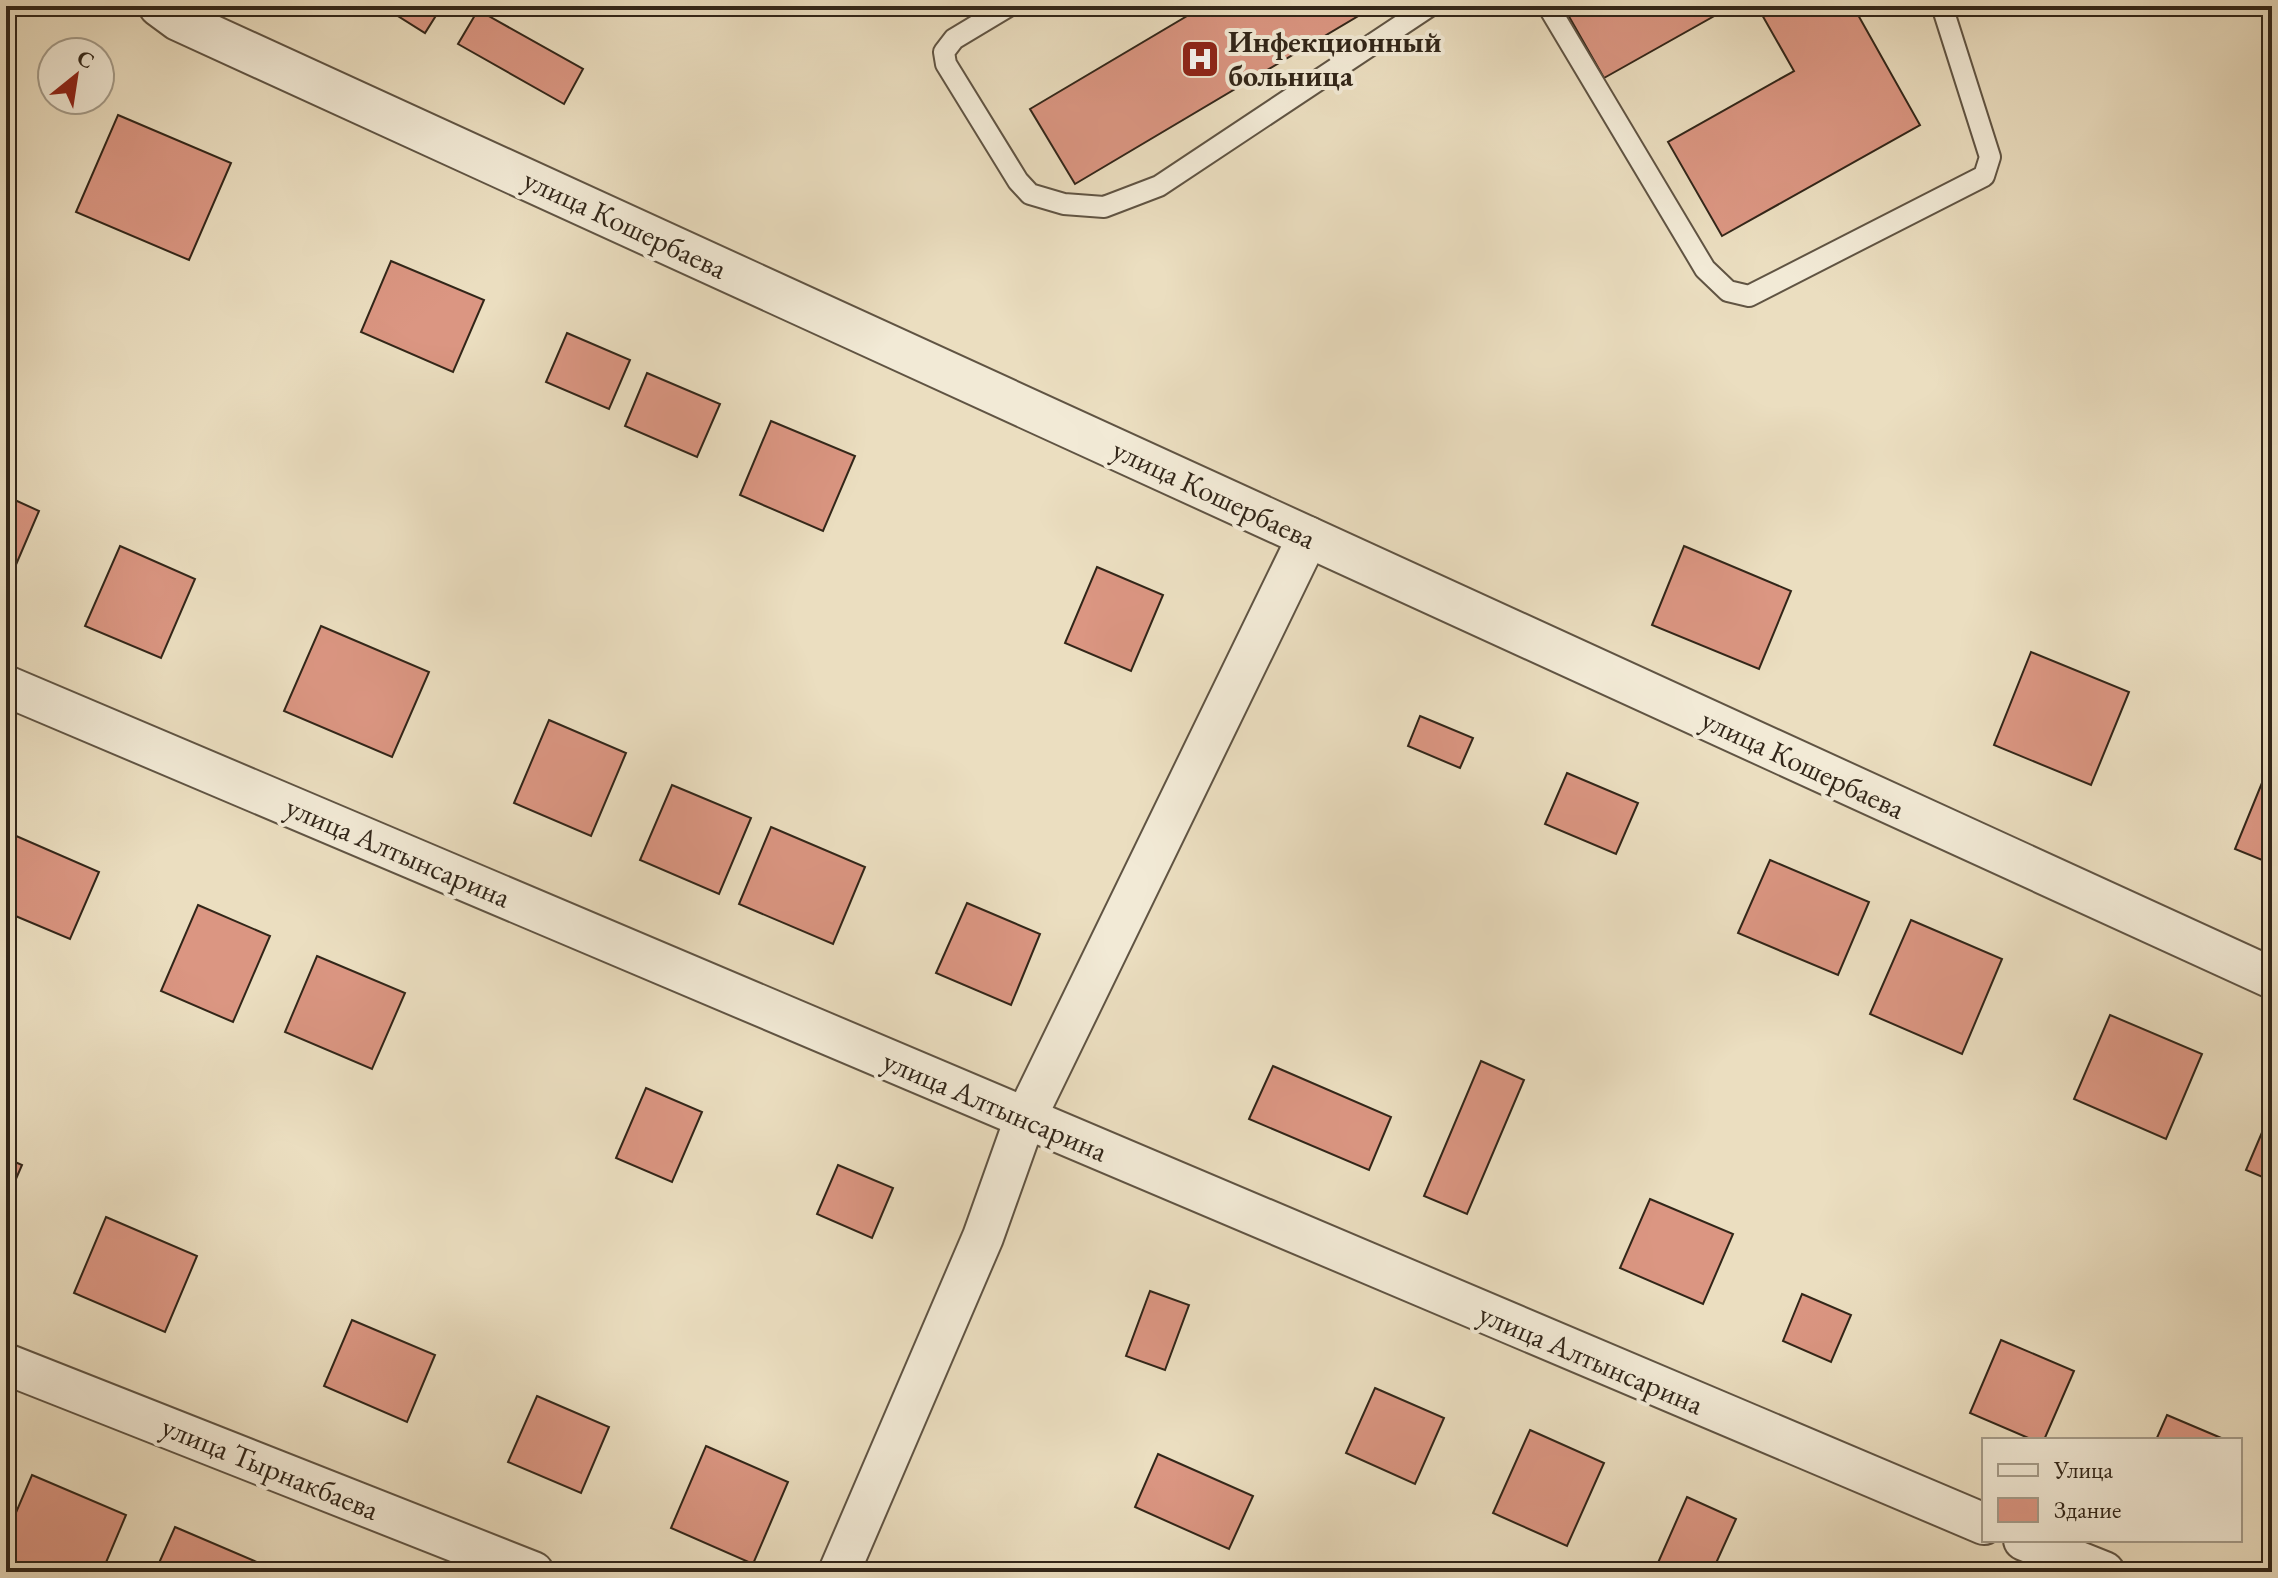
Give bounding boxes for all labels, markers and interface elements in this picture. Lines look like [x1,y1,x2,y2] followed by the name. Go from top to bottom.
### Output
[1228,22,1442,95] place label: Инфекционный больница
[36,36,116,116] north arrow
[1179,38,1221,80] hospital icon: Инфекционный больница
[72,43,100,76] text: С
[517,159,733,288] street label: улица Кошербаева
[1106,429,1322,558] street label: улица Кошербаева
[1695,699,1911,828] street label: улица Кошербаева
[280,787,516,916] street label: улица Алтынсарина
[877,1041,1113,1170] street label: улица Алтынсарина
[1473,1294,1709,1423] street label: улица Алтынсарина
[156,1406,385,1529] street label: улица Тырнакбаева
[1982,1438,2242,1542] legend
[2053,1454,2113,1485] text: Улица
[2054,1494,2121,1525] text: Здание

